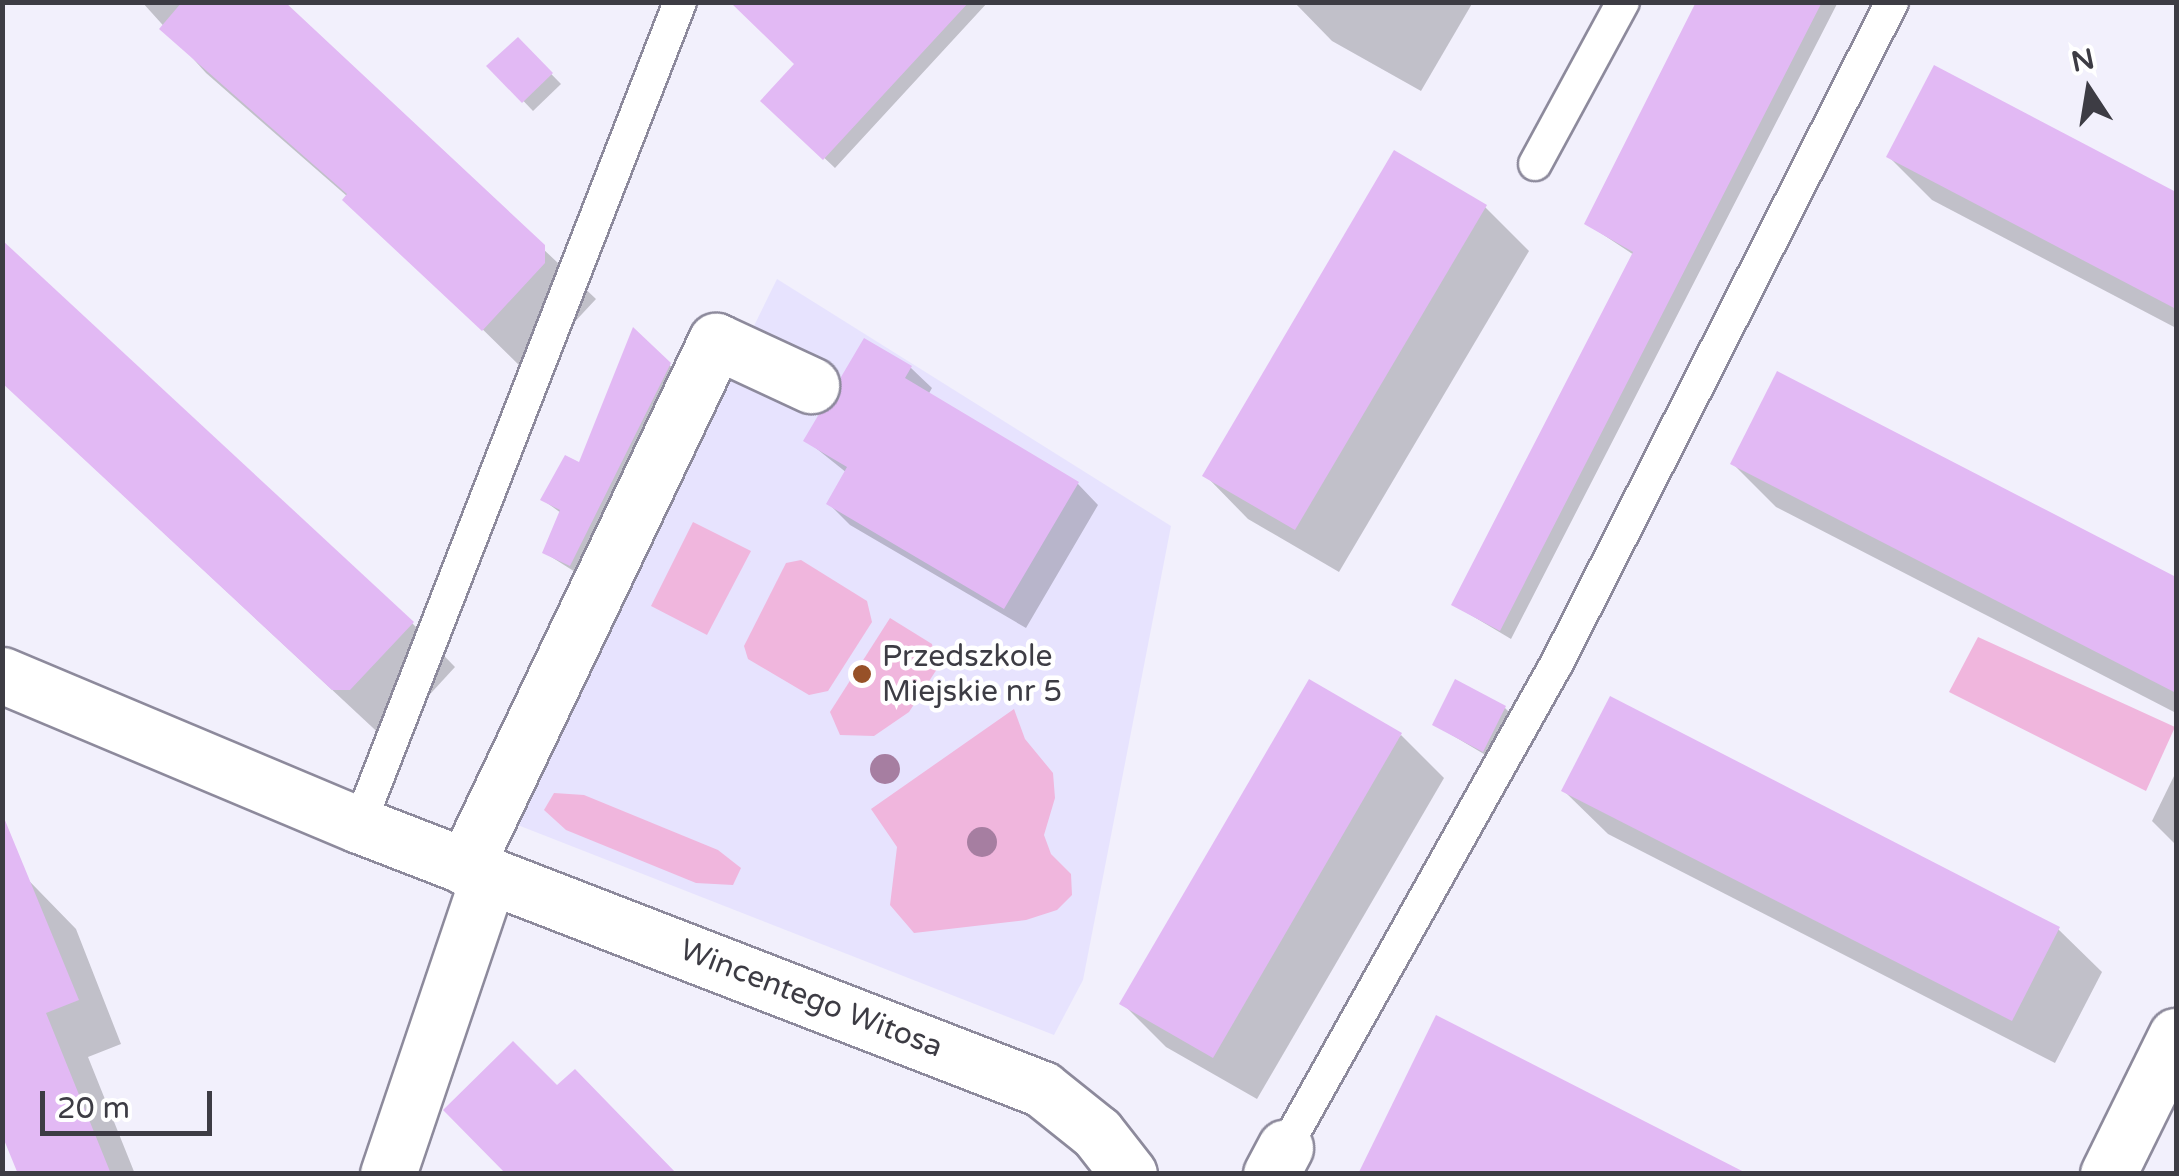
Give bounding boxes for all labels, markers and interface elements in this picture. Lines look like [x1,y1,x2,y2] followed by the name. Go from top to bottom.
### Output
[2039,40,2139,140] north arrow
[2068,42,2097,80] text: N
[882,639,1062,710] place label: Przedszkole Miejskie nr 5
[851,663,873,685] marker: Przedszkole Miejskie nr 5
[675,932,947,1066] street label: Wincentego Witosa
[45,1071,218,1133] scale bar
[57,1090,130,1127] text: 20 m

